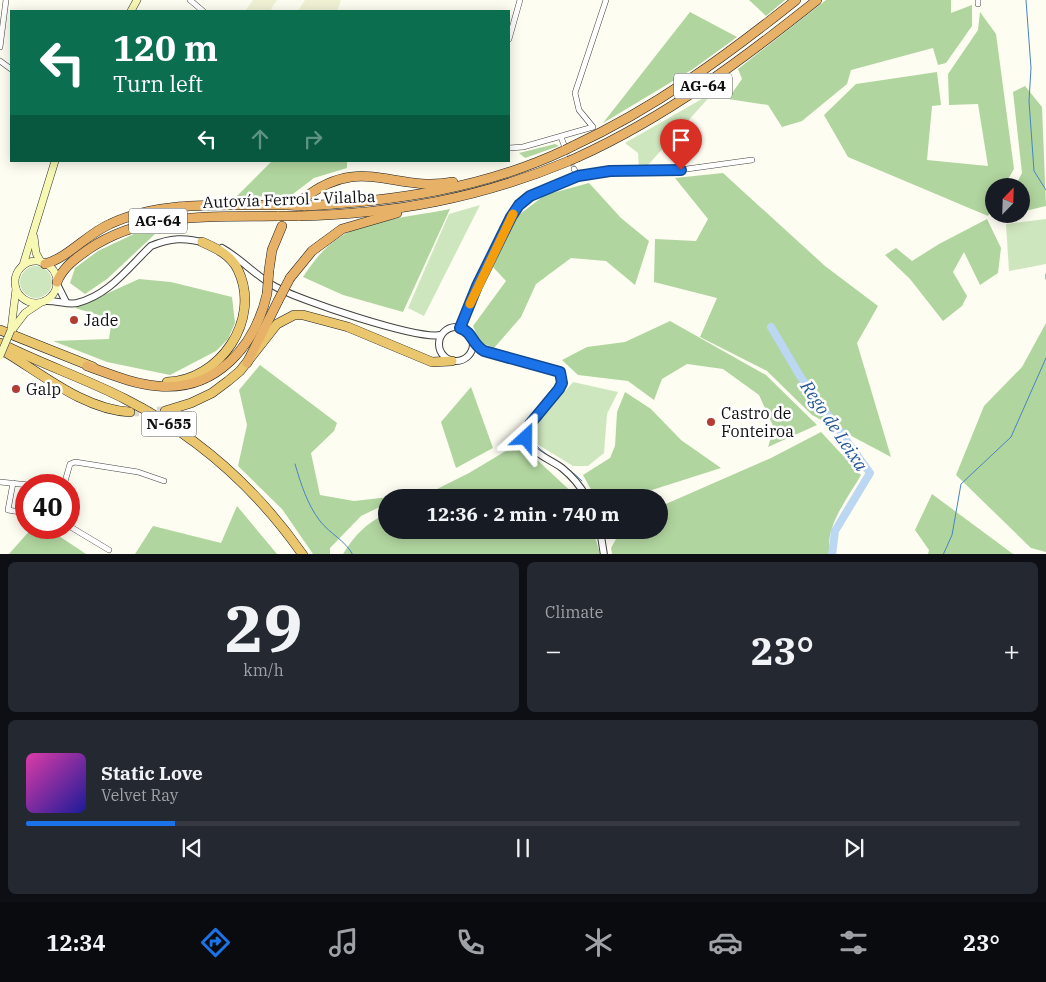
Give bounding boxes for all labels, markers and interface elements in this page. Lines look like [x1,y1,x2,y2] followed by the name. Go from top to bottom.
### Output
[113,25,218,71] text: 120 m
[30,30,95,95] icon: left
[113,69,203,98] text: Turn left
[674,74,732,98] road number: AG-64
[660,119,702,170] pin
[193,125,221,153] icon: left
[246,125,274,153] icon: ahead
[299,125,327,153] icon: right
[667,126,695,154] icon: arrive
[985,178,1030,222] north arrow
[985,178,1030,223] map controls
[202,186,376,212] street label: Autovía Ferrol - Vilalba
[129,208,187,234] road number: AG-64
[84,310,118,330] place label: Jade
[68,314,80,326] marker: Jade
[795,375,873,476] water label: Rego de Leixa
[26,379,61,399] place label: Galp
[10,383,22,395] marker: Galp
[721,403,794,441] place label: Castro de Fonteiroa
[499,411,551,463] position arrow
[142,412,196,436] road number: N-655
[705,416,717,428] marker: Castro de Fonteiroa
[15,474,80,539] speed limit sign: 40
[427,502,619,526] text: 12:36 · 2 min · 740 m
[224,585,303,670] text: 29
[545,602,603,622] text: Climate
[751,626,814,675] text: 23°
[545,632,562,669] text: −
[1003,632,1020,669] text: +
[243,660,284,680] text: km/h
[101,761,203,785] text: Static Love
[101,785,178,805] text: Velvet Ray
[178,834,206,862] icon: previous
[509,834,537,862] icon: pause
[840,834,868,862] icon: next
[198,925,233,960] icon: directions
[326,925,361,960] icon: music
[453,925,488,960] icon: phone
[581,925,616,960] icon: climate
[708,925,743,960] icon: car
[836,925,871,960] icon: filters
[46,928,106,957] text: 12:34
[963,928,1000,957] text: 23°

